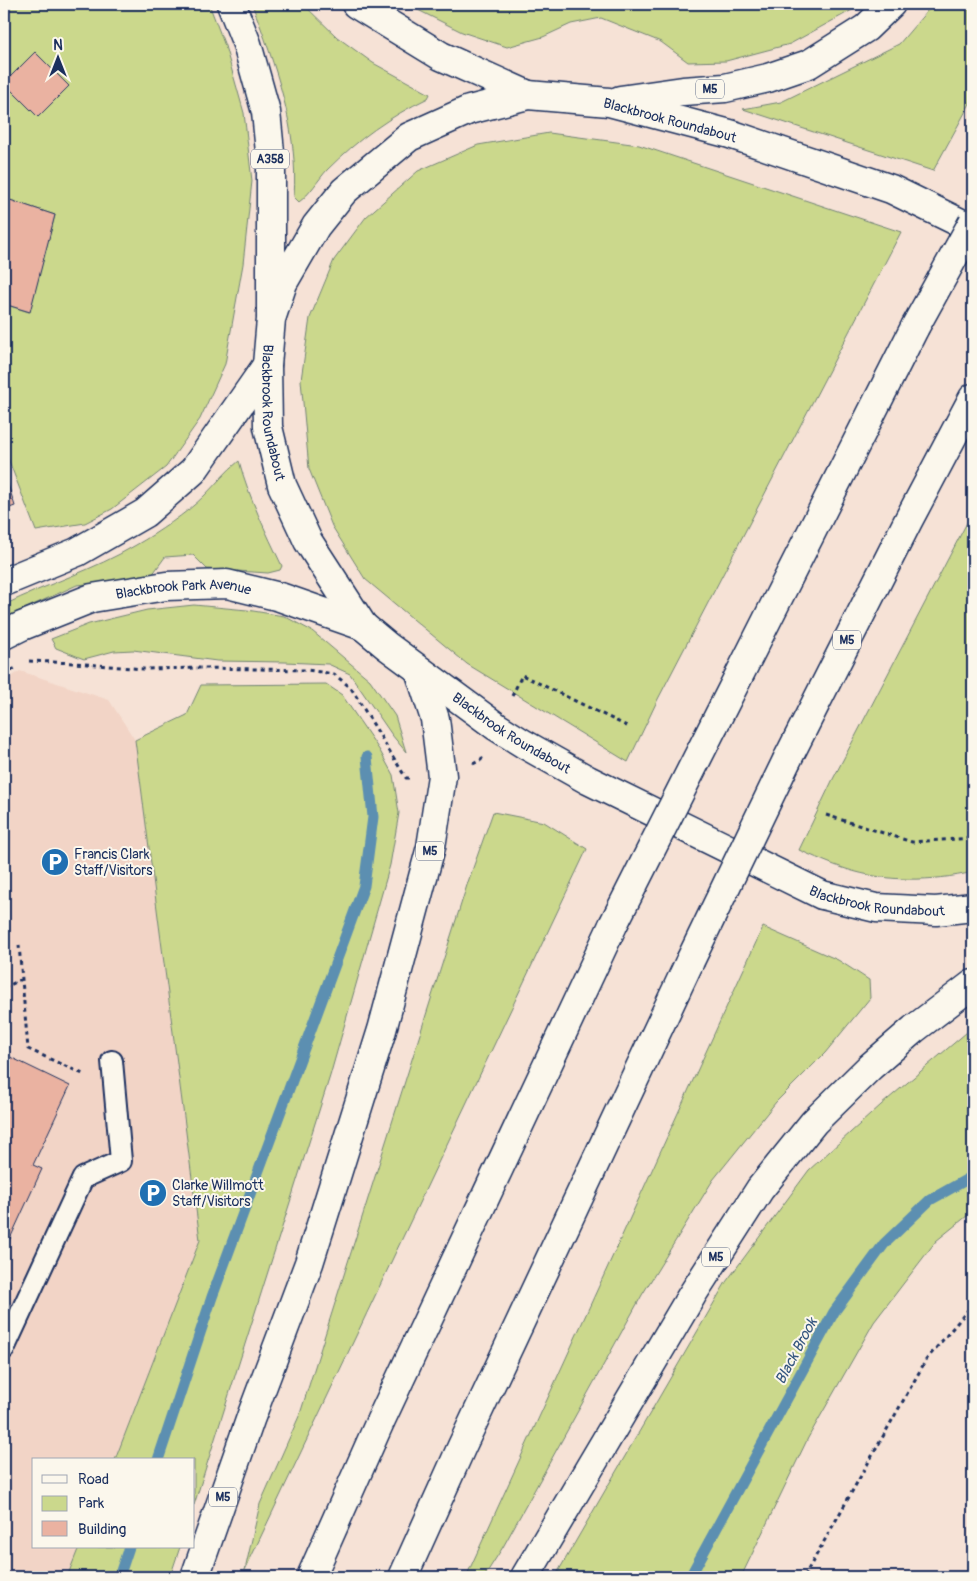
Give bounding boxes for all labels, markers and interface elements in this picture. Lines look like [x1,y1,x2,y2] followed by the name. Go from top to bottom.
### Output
[32,32,82,82] north arrow
[53,37,63,54] text: N
[696,80,724,98] road number: M5
[601,95,739,147] street label: Blackbrook Roundabout
[251,150,289,168] road number: A358
[258,344,289,483] street label: Blackbrook Roundabout
[114,576,253,603] street label: Blackbrook Park Avenue
[833,630,861,650] road number: M5
[449,689,574,778] street label: Blackbrook Roundabout
[416,841,444,860] road number: M5
[74,846,153,879] place label: Francis Clark Staff/Visitors
[40,847,70,877] parking icon: Francis Clark Staff/Visitors
[806,882,946,920] street label: Blackbrook Roundabout
[172,1177,264,1210] place label: Clarke Willmott Staff/Visitors
[138,1178,168,1208] parking icon: Clarke Willmott Staff/Visitors
[702,1248,730,1266] road number: M5
[771,1313,823,1388] water label: Black Brook
[32,1458,195,1548] legend
[78,1470,109,1489] text: Road
[209,1488,237,1506] road number: M5
[78,1494,105,1513] text: Park
[78,1520,126,1539] text: Building

